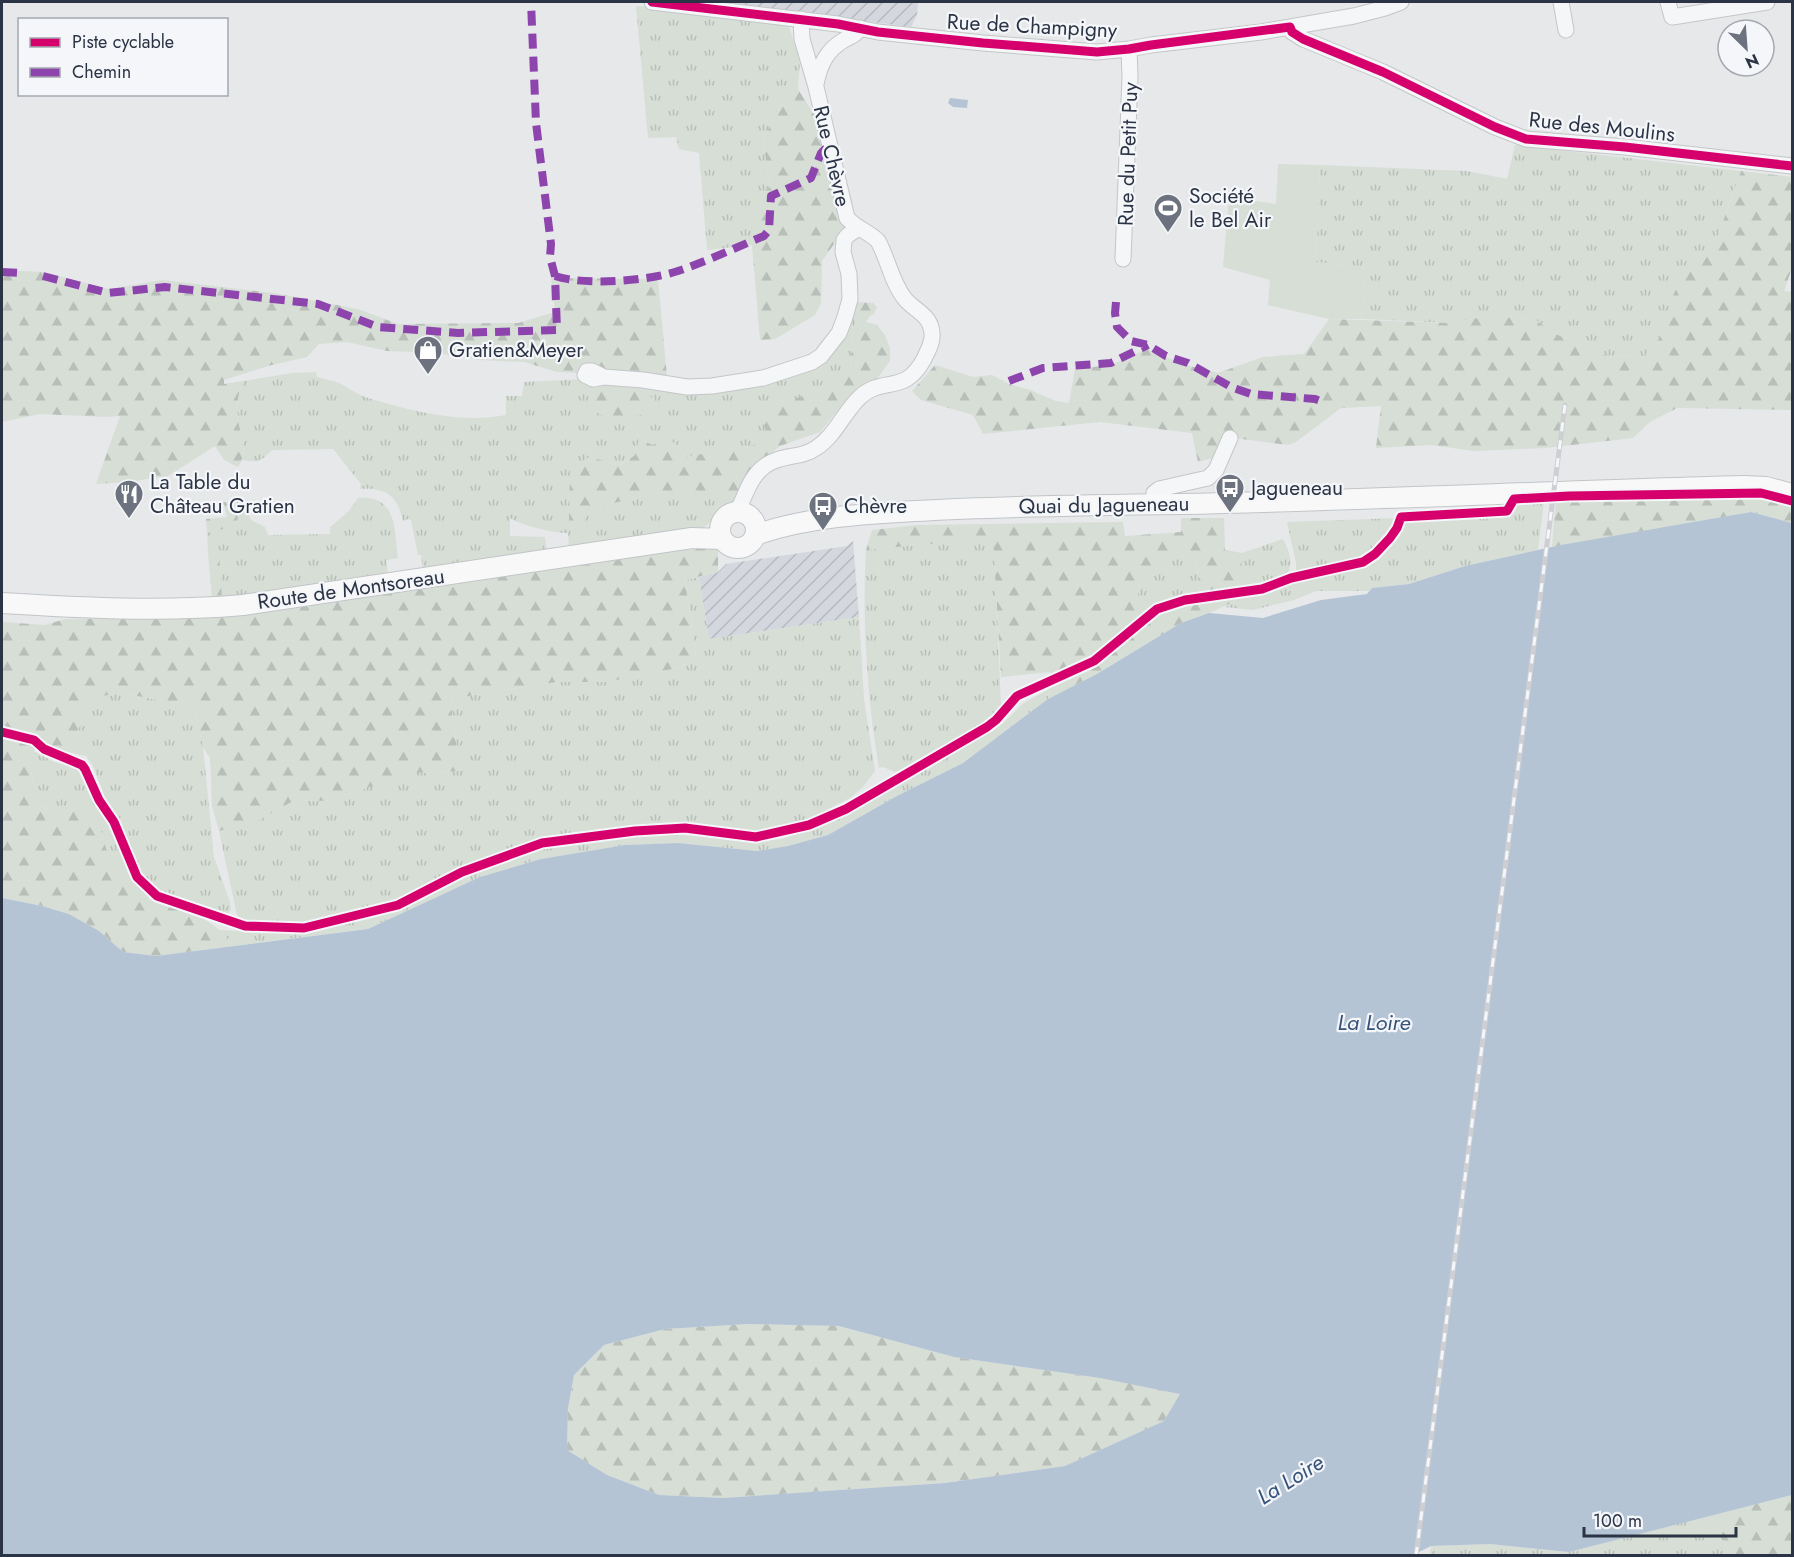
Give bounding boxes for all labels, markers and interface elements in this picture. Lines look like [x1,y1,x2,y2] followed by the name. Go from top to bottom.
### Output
[946,7,1119,45] street label: Rue de Champigny
[18,18,228,96] legend
[1716,18,1776,78] north arrow
[72,29,174,55] text: Piste cyclable
[1742,48,1763,74] text: N
[72,59,131,85] text: Chemin
[1110,81,1146,227] street label: Rue du Petit Puy
[806,102,858,210] street label: Rue Chèvre
[1527,104,1677,150] street label: Rue des Moulins
[1189,181,1272,235] place label: Société le Bel Air
[1152,192,1184,234] sports icon: Société le Bel Air
[412,334,444,376] shop icon: Gratien&Meyer
[449,335,584,365] place label: Gratien&Meyer
[150,467,295,521] place label: La Table du Château Gratien
[1214,472,1246,514] bus stop icon: Jagueneau
[1248,473,1343,503] place label: Jagueneau
[113,478,145,520] restaurant icon: La Table du Château Gratien
[1018,489,1190,521] street label: Quai du Jagueneau
[807,490,839,532] bus stop icon: Chèvre
[844,491,907,521] place label: Chèvre
[255,561,447,617] street label: Route de Montsoreau
[1337,1006,1411,1038] water label: La Loire
[1250,1446,1330,1512] water label: La Loire
[1584,1500,1736,1538] scale bar
[1593,1508,1642,1534] text: 100 m

